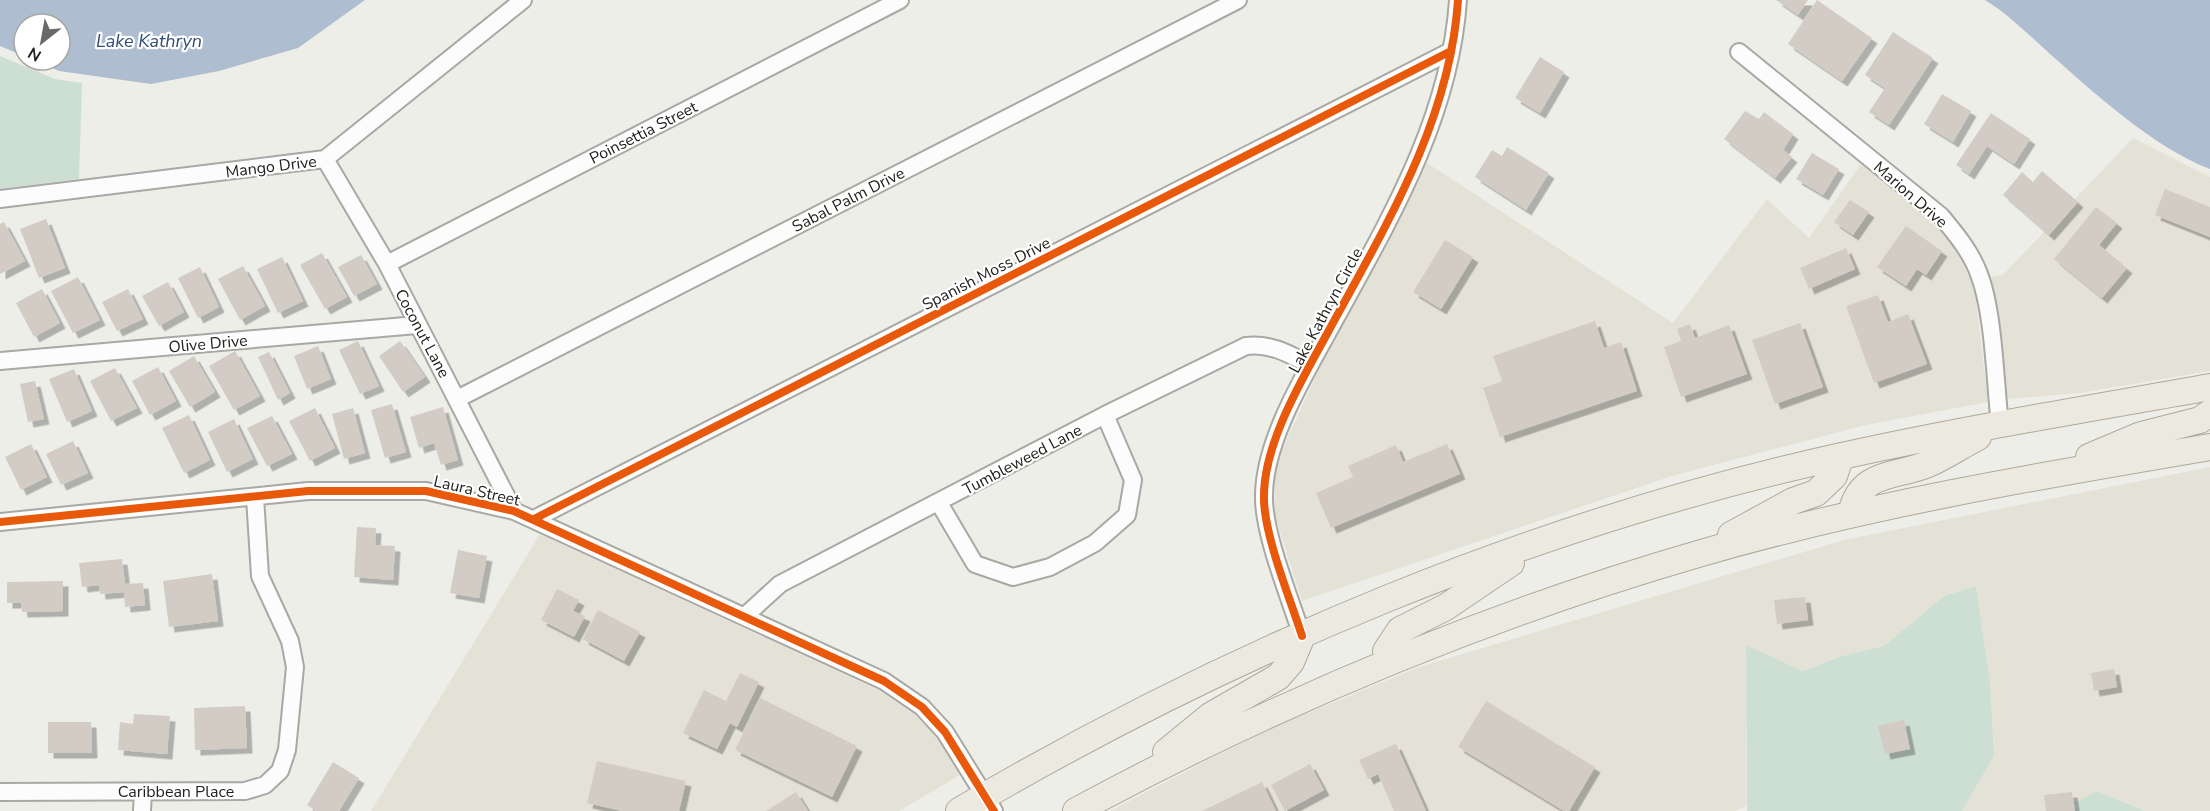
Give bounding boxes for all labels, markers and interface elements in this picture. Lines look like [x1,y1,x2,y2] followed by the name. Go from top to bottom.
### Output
[12,12,72,72] north arrow
[96,29,202,53] water label: Lake Kathryn
[24,41,46,67] text: N
[586,96,702,170] street label: Poinsettia Street
[224,150,318,183] street label: Mango Drive
[1869,156,1952,233] street label: Marion Drive
[788,162,909,238] street label: Sabal Palm Drive
[918,232,1054,316] street label: Spanish Moss Drive
[1284,244,1368,377] street label: Lake Kathryn Circle
[389,285,455,382] street label: Coconut Lane
[168,330,249,358] street label: Olive Drive
[959,419,1086,501] street label: Tumbleweed Lane
[431,470,523,512] street label: Laura Street
[118,781,234,803] street label: Caribbean Place

